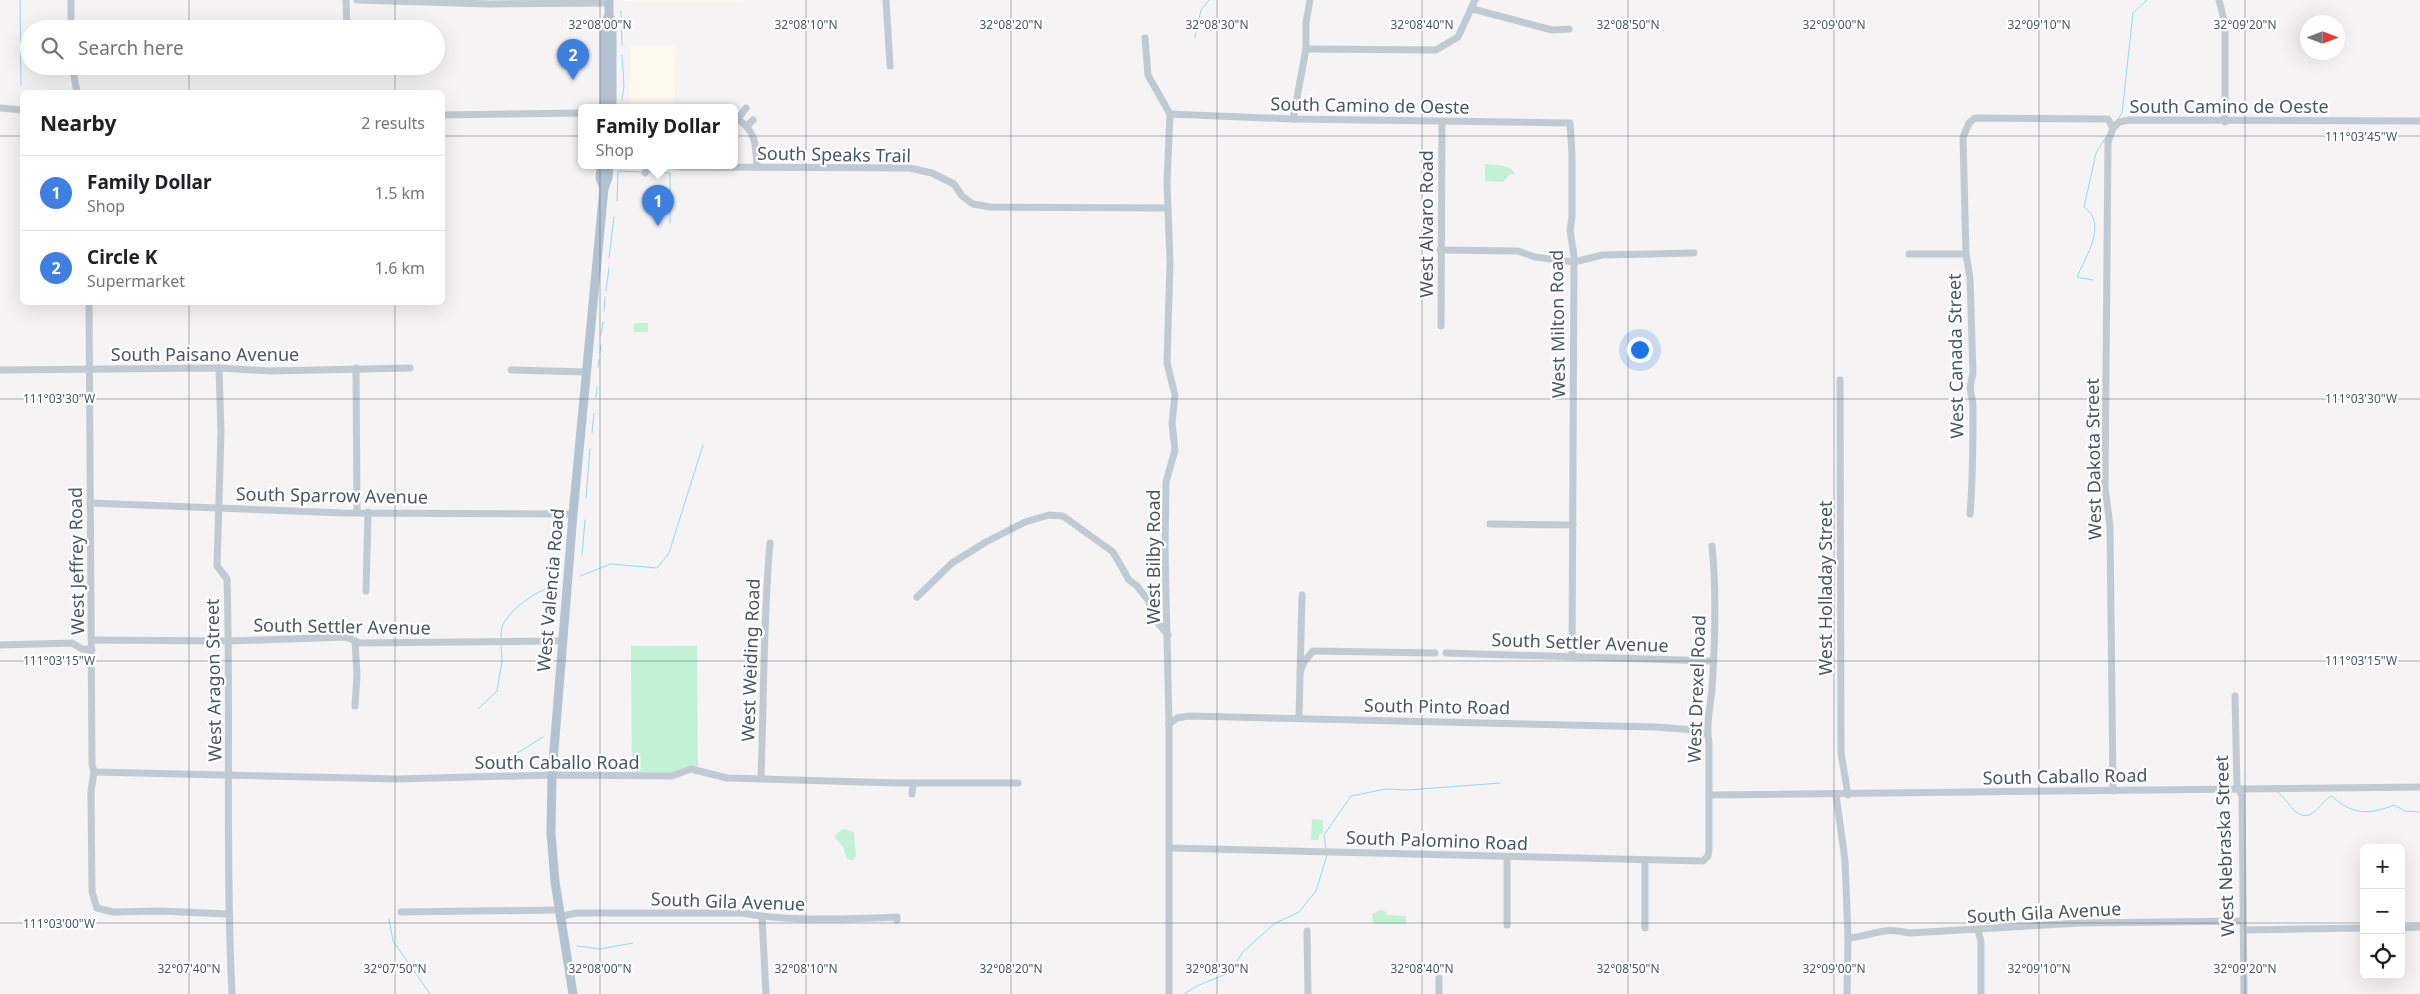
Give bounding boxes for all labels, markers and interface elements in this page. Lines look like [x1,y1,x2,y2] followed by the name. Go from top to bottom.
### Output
[2300,15,2345,60] north arrow
[568,16,632,33] text: 32°08'00"N
[774,16,838,33] text: 32°08'10"N
[979,16,1043,33] text: 32°08'20"N
[1185,16,1249,33] text: 32°08'30"N
[1390,16,1454,33] text: 32°08'40"N
[1596,16,1660,33] text: 32°08'50"N
[1802,16,1866,33] text: 32°09'00"N
[2007,16,2071,33] text: 32°09'10"N
[2213,16,2277,33] text: 32°09'20"N
[20,20,445,75] search box
[38,34,66,62] icon: search
[78,35,184,61] text: Search here
[557,39,589,80] pin: 2
[1270,91,1470,119] street label: South Camino de Oeste
[2129,94,2329,118] street label: South Camino de Oeste
[578,104,738,169] popup
[40,109,116,137] text: Nearby
[361,112,425,134] text: 2 results
[596,113,720,139] text: Family Dollar
[2325,128,2397,145] text: 111°03'45"W
[596,139,634,161] text: Shop
[757,141,911,167] street label: South Speaks Trail
[1414,150,1438,298] street label: West Alvaro Road
[87,169,211,195] text: Family Dollar
[51,182,61,204] text: 1
[375,182,425,204] text: 1.5 km
[642,185,674,226] pin: 1
[87,195,125,217] text: Shop
[87,244,157,270] text: Circle K
[1544,250,1570,398] street label: West Milton Road
[51,257,61,279] text: 2
[375,257,425,279] text: 1.6 km
[87,270,185,292] text: Supermarket
[1942,273,1968,439] street label: West Canada Street
[1627,337,1653,363] your location
[111,342,299,366] street label: South Paisano Avenue
[2080,378,2106,540] street label: West Dakota Street
[23,390,95,407] text: 111°03'30"W
[2325,390,2397,407] text: 111°03'30"W
[236,481,428,509] street label: South Sparrow Avenue
[63,487,89,635] street label: West Jeffrey Road
[1141,489,1165,625] street label: West Bilby Road
[1813,500,1837,676] street label: West Holladay Street
[531,507,569,673] street label: West Valencia Road
[735,578,765,742] street label: West Weiding Road
[200,598,226,762] street label: West Aragon Street
[253,612,431,640] street label: South Settler Avenue
[1681,615,1711,763] street label: West Drexel Road
[1491,627,1669,657] street label: South Settler Avenue
[23,652,95,669] text: 111°03'15"W
[2325,652,2397,669] text: 111°03'15"W
[1364,693,1510,719] street label: South Pinto Road
[475,750,639,774] street label: South Caballo Road
[2209,754,2239,937] street label: West Nebraska Street
[1982,763,2148,789] street label: South Caballo Road
[1346,825,1528,855] street label: South Palomino Road
[2360,844,2405,979] map controls
[2360,844,2405,889] button: +
[650,886,806,916] street label: South Gila Avenue
[2360,889,2405,934] button: −
[1966,896,2122,928] street label: South Gila Avenue
[23,915,95,932] text: 111°03'00"W
[2360,934,2405,979] button: locate
[157,960,221,977] text: 32°07'40"N
[363,960,427,977] text: 32°07'50"N
[568,960,632,977] text: 32°08'00"N
[774,960,838,977] text: 32°08'10"N
[979,960,1043,977] text: 32°08'20"N
[1185,960,1249,977] text: 32°08'30"N
[1390,960,1454,977] text: 32°08'40"N
[1596,960,1660,977] text: 32°08'50"N
[1802,960,1866,977] text: 32°09'00"N
[2007,960,2071,977] text: 32°09'10"N
[2213,960,2277,977] text: 32°09'20"N

